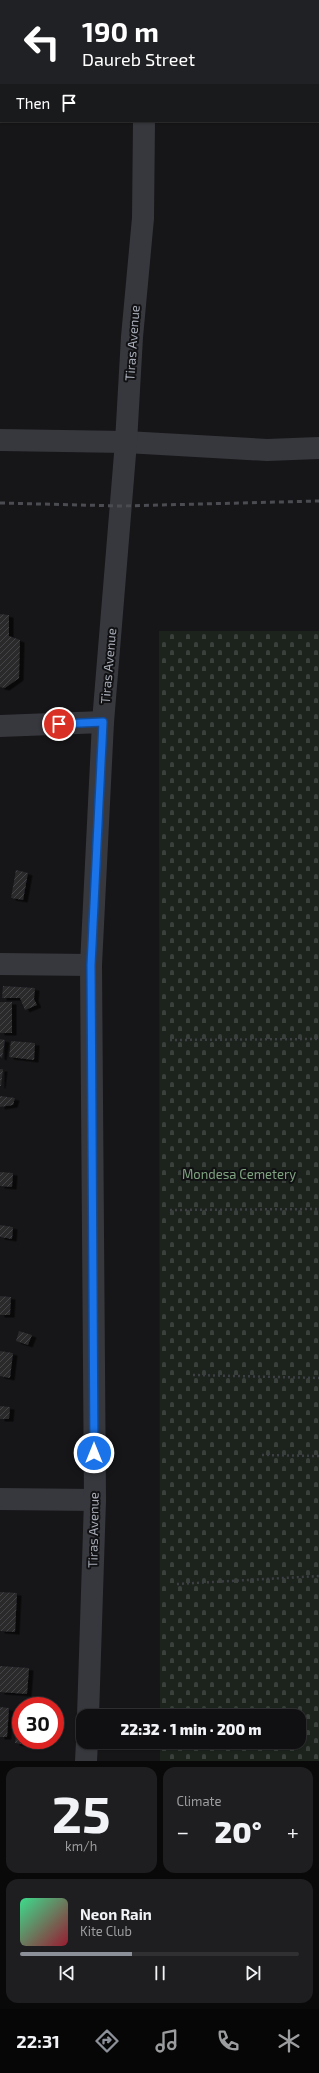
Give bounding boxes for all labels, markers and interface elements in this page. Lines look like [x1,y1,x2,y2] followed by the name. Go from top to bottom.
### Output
[82,14,159,48] text: 190 m
[16,16,68,68] icon: left
[82,48,195,70] text: Daureb Street
[58,92,80,114] icon: arrive
[16,94,50,112] text: Then
[121,305,143,381] street label: Tiras Avenue
[97,627,119,704] street label: Tiras Avenue
[42,707,76,741] pin
[48,713,70,735] icon: arrive
[182,1166,296,1182] park label: Mondesa Cemetery
[73,1432,115,1474] position arrow
[84,1492,102,1568] street label: Tiras Avenue
[12,1697,64,1749] speed limit sign: 30
[120,1720,262,1738] text: 22:32 · 1 min · 200 m
[52,1781,111,1843] text: 25
[177,1793,221,1809] text: Climate
[215,1813,262,1849] text: 20°
[177,1818,189,1844] text: −
[287,1818,299,1844] text: +
[65,1838,97,1854] text: km/h
[80,1905,152,1923] text: Neon Rain
[80,1923,132,1939] text: Kite Club
[56,1962,78,1984] icon: previous
[149,1962,171,1984] icon: pause
[242,1962,264,1984] icon: next
[93,2027,121,2055] icon: directions
[153,2027,181,2055] icon: music
[214,2027,242,2055] icon: phone
[275,2027,303,2055] icon: climate
[16,2030,60,2052] text: 22:31

